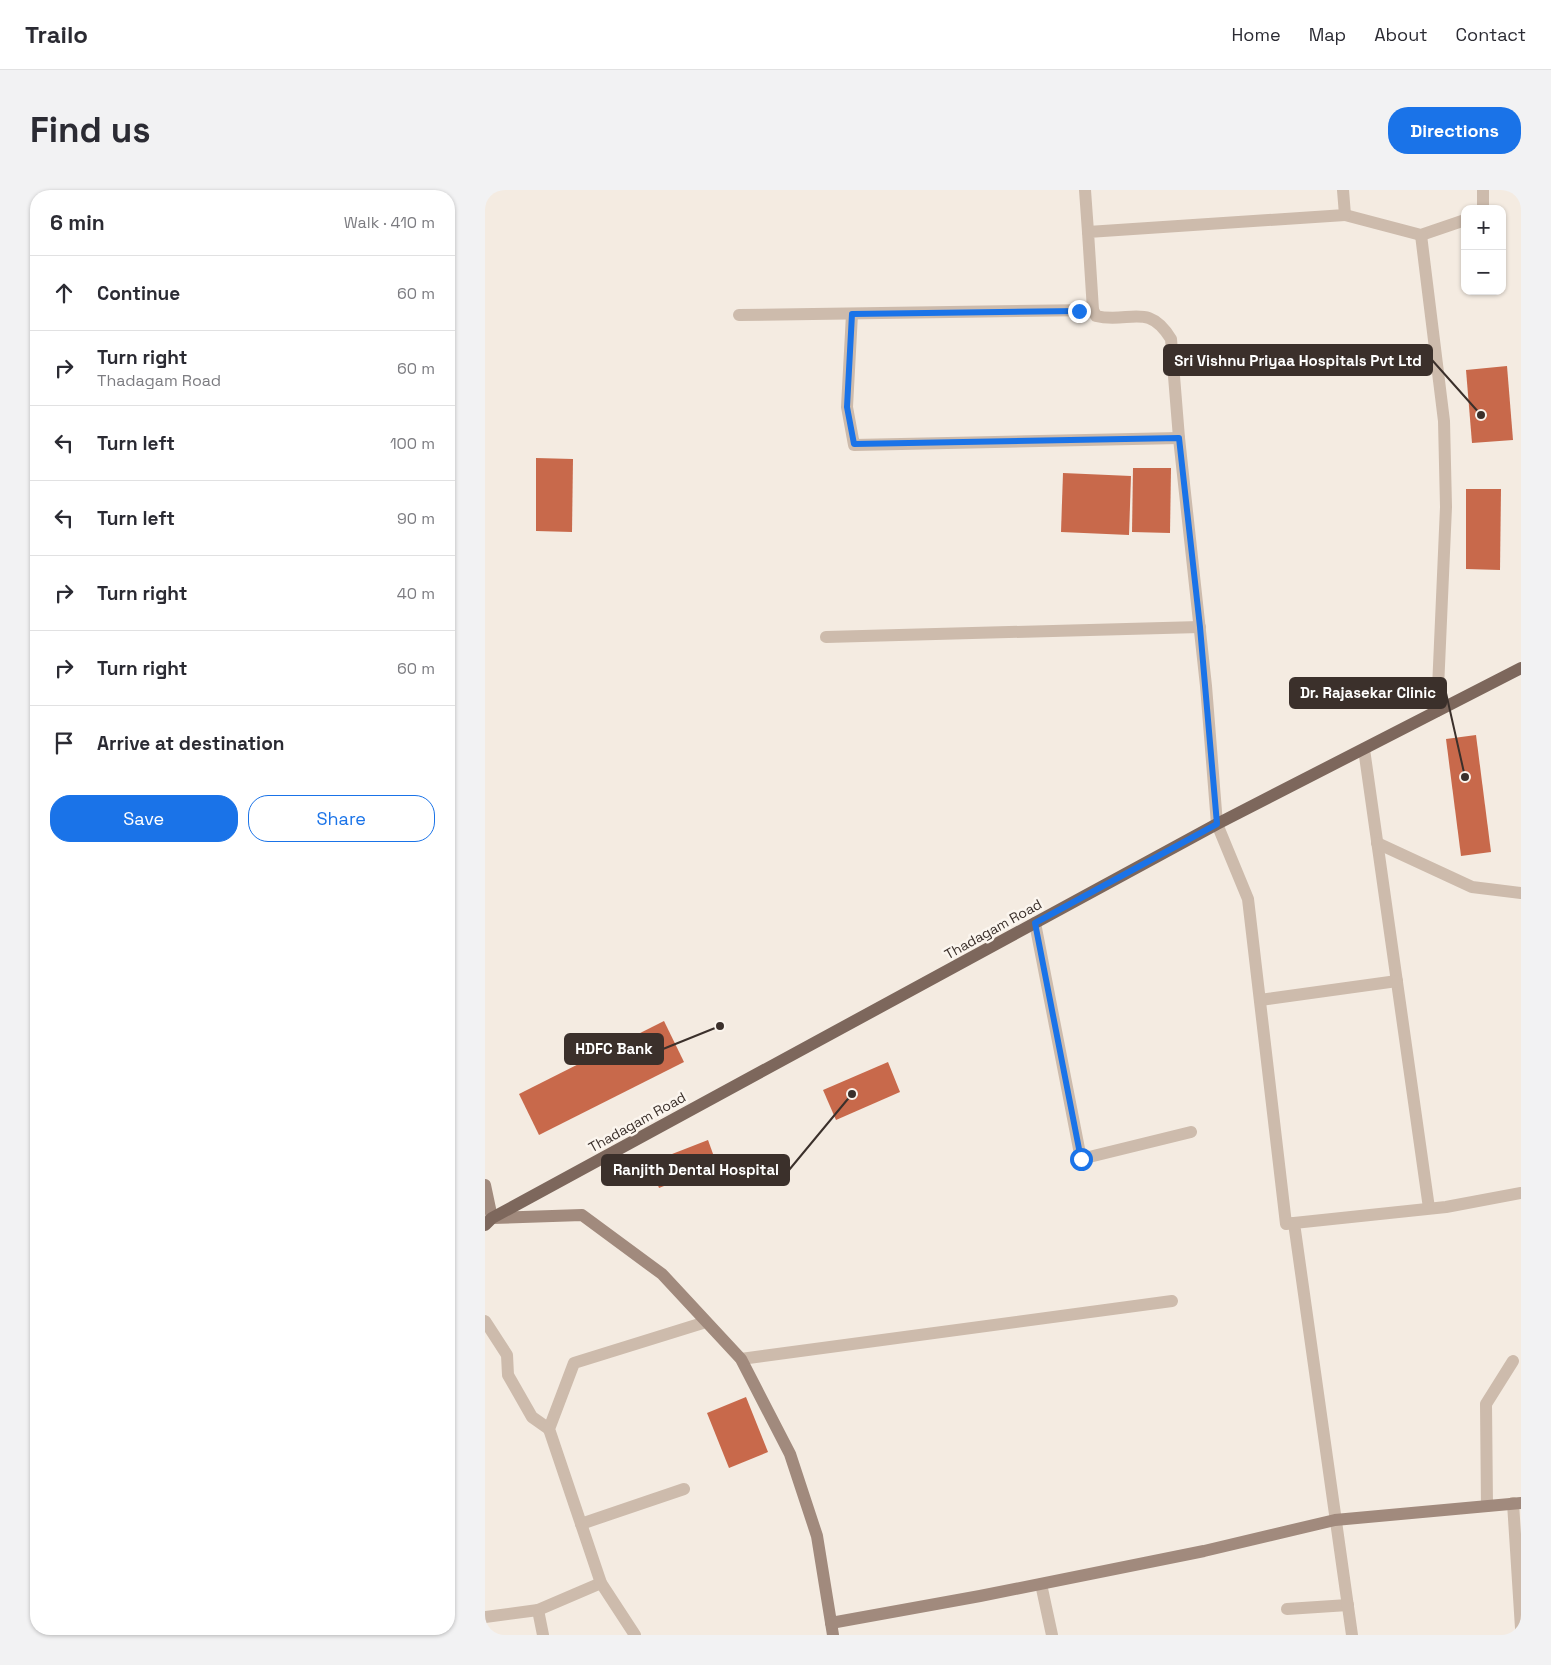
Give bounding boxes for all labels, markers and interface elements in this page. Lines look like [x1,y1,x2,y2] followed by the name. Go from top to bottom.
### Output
[25,19,88,50] text: Trailo
[1232,23,1281,46] text: Home
[1309,23,1346,46] text: Map
[1374,23,1428,46] text: About
[1456,23,1526,46] text: Contact
[1388,107,1521,154] button: Directions
[30,108,151,152] text: Find us
[1461,205,1506,295] map controls
[1461,205,1506,250] button: +
[50,209,105,236] text: 6 min
[344,212,435,233] text: Walk · 410 m
[1461,250,1506,295] button: −
[50,279,78,307] icon: ahead
[97,281,180,306] text: Continue
[397,283,435,304] text: 60 m
[1068,300,1091,323] route end
[97,345,187,370] text: Turn right
[1164,345,1432,375] callout: Sri Vishnu Priyaa Hospitals Pvt Ltd
[1174,351,1422,370] text: Sri Vishnu Priyaa Hospitals Pvt Ltd
[50,354,78,382] icon: right
[397,358,435,379] text: 60 m
[97,370,221,391] text: Thadagam Road
[50,429,78,457] icon: left
[97,431,175,456] text: Turn left
[390,433,435,454] text: 100 m
[50,504,78,532] icon: left
[97,506,175,531] text: Turn left
[397,508,435,529] text: 90 m
[50,579,78,607] icon: right
[97,581,187,606] text: Turn right
[397,583,435,604] text: 40 m
[50,654,78,682] icon: right
[97,656,187,681] text: Turn right
[397,658,435,679] text: 60 m
[1290,678,1446,708] callout: Dr. Rajasekar Clinic
[1300,683,1436,702] text: Dr. Rajasekar Clinic
[50,729,78,757] icon: arrive
[97,731,285,756] text: Arrive at destination
[50,795,238,842] button: Save
[248,795,435,842] button: Share
[941,895,1045,963] street label: Thadagam Road
[565,1034,663,1064] callout: HDFC Bank
[575,1039,653,1058] text: HDFC Bank
[585,1088,689,1156] street label: Thadagam Road
[1070,1148,1093,1171] route start
[602,1155,789,1185] callout: Ranjith Dental Hospital
[613,1160,779,1179] text: Ranjith Dental Hospital

